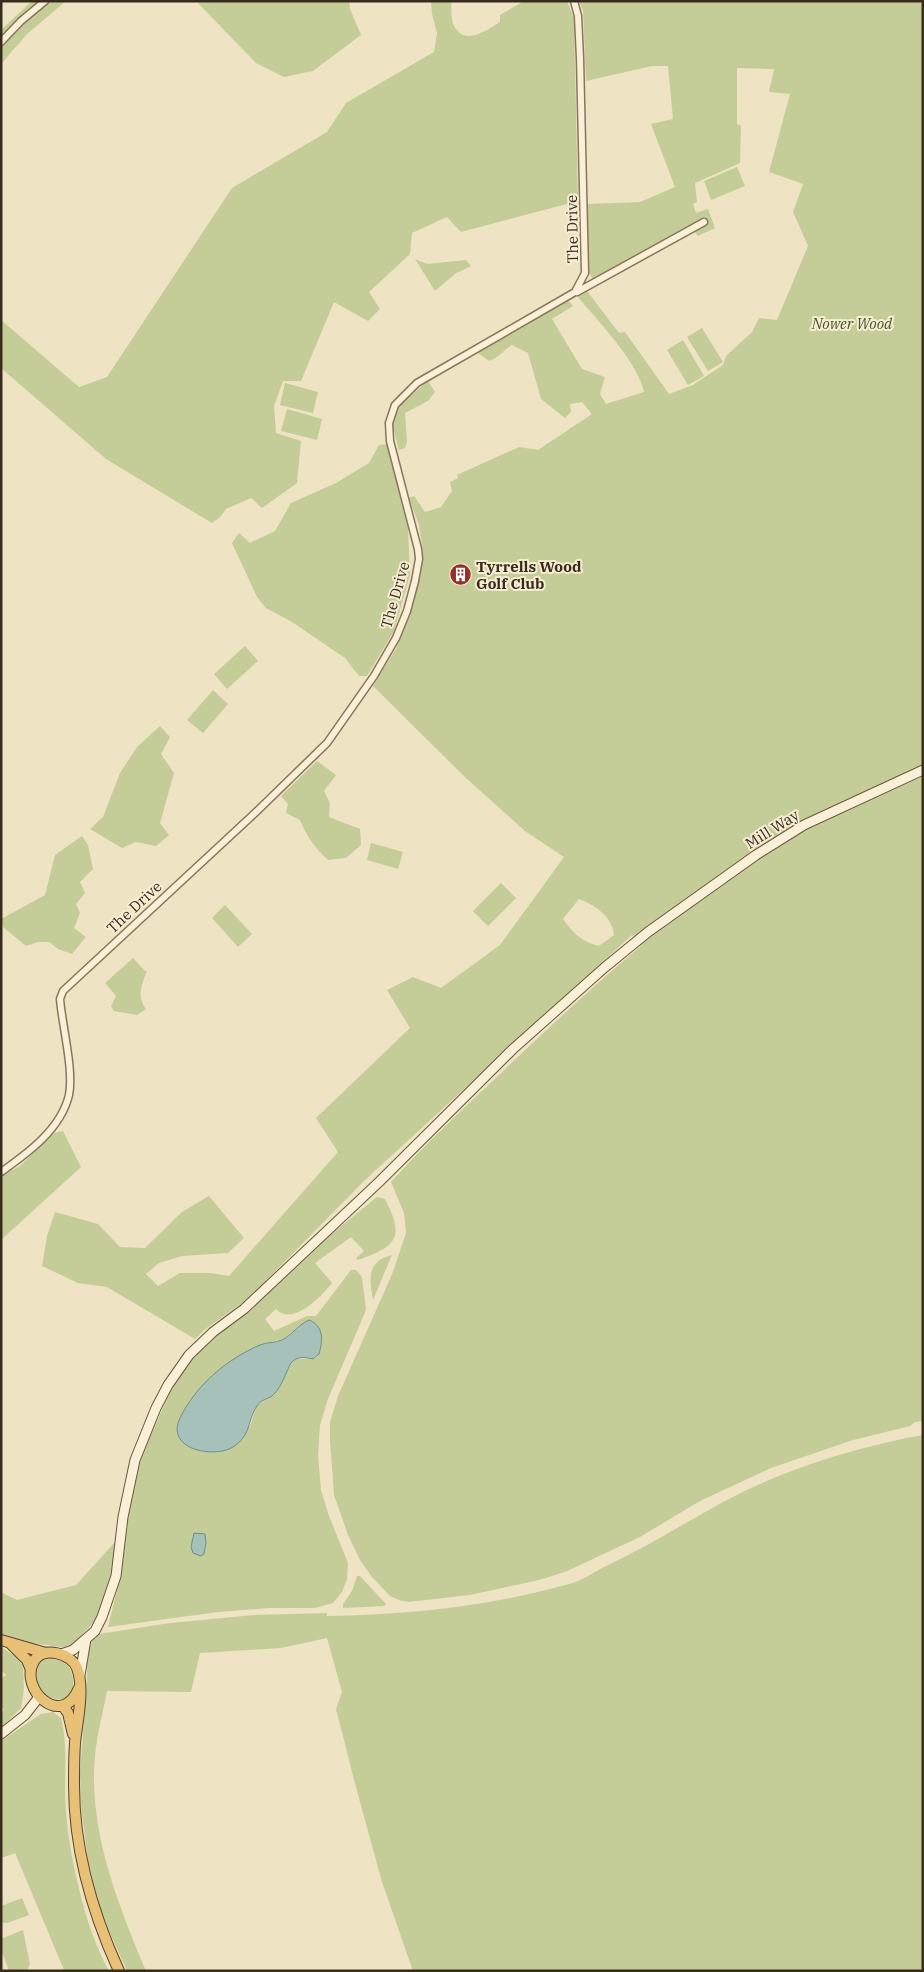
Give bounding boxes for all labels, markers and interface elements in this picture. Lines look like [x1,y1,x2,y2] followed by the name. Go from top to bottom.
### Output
[562,195,582,263] street label: The Drive
[811,314,893,333] park label: Nower Wood
[476,557,582,593] place label: Tyrrells Wood Golf Club
[376,559,414,631] street label: The Drive
[448,563,472,587] building icon: Tyrrells Wood Golf Club
[742,805,802,853] street label: Mill Way
[102,877,166,937] street label: The Drive

